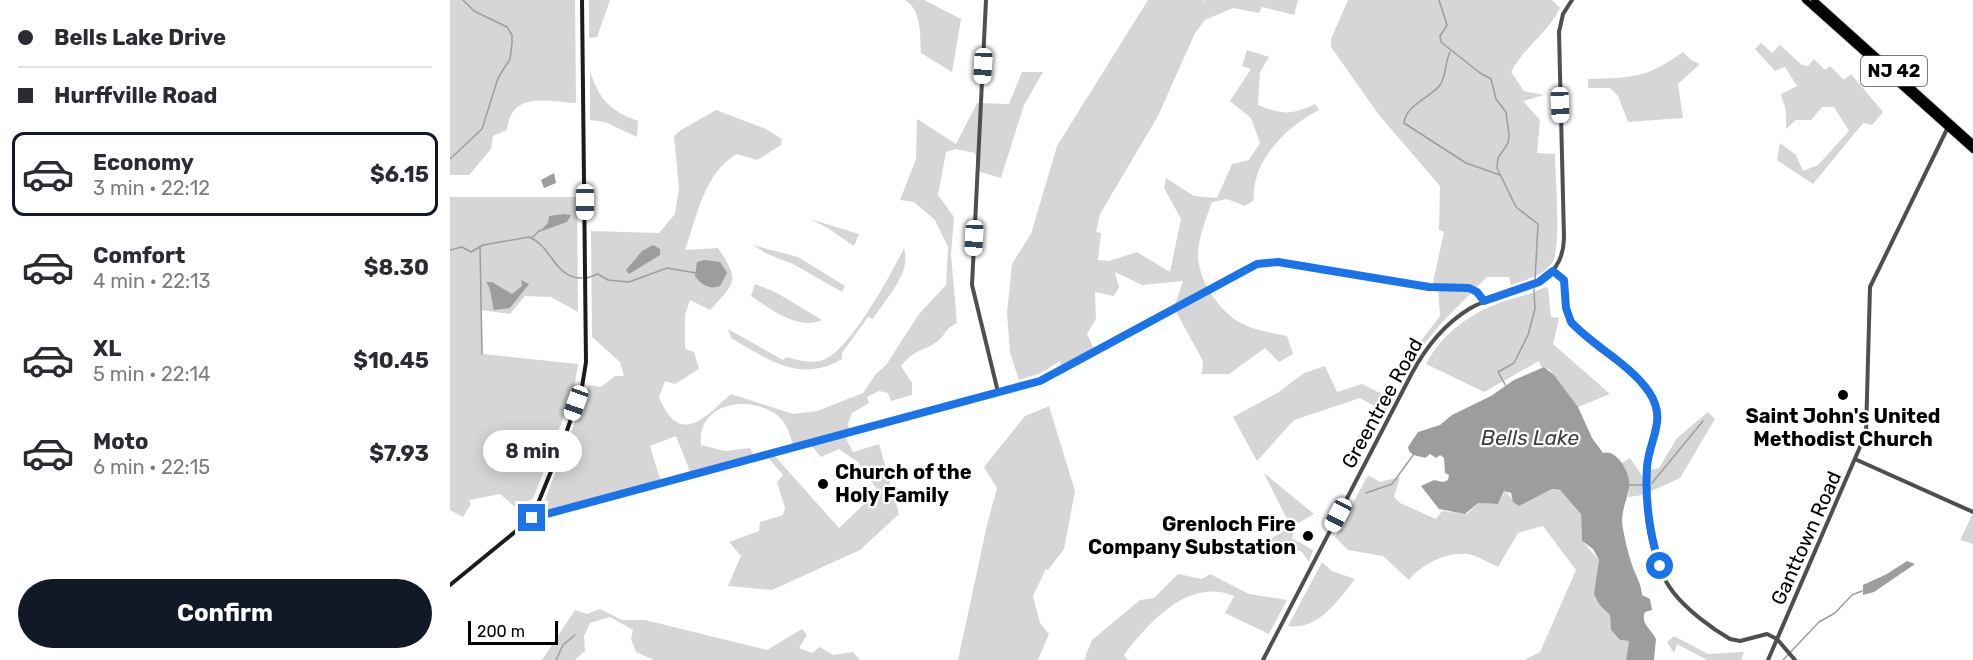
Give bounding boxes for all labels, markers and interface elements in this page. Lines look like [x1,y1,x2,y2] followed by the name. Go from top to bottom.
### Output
[54,24,226,51] text: Bells Lake Drive
[973,48,993,84] car
[1861,56,1927,86] road number: NJ 42
[54,82,217,109] text: Hurffville Road
[1550,87,1570,123] car
[21,147,75,201] icon: car
[93,149,194,176] text: Economy
[370,161,429,188] text: $6.15
[93,176,210,200] text: 3 min · 22:12
[576,184,594,220] car
[964,220,984,256] car
[21,240,75,294] icon: car
[93,242,185,269] text: Comfort
[364,254,429,281] text: $8.30
[93,269,211,293] text: 4 min · 22:13
[21,333,75,387] icon: car
[1336,334,1428,472] street label: Greentree Road
[93,335,121,362] text: XL
[353,347,429,374] text: $10.45
[93,362,211,386] text: 5 min · 22:14
[561,383,591,423] car
[1836,388,1850,402] marker: Saint John's United Methodist Church
[1746,404,1940,451] place label: Saint John's United Methodist Church
[1481,425,1579,450] water label: Bells Lake
[21,426,75,480] icon: car
[93,428,148,455] text: Moto
[482,431,582,473] callout: 8 min
[505,439,560,463] text: 8 min
[369,440,429,467] text: $7.93
[93,455,210,479] text: 6 min · 22:15
[835,460,972,507] place label: Church of the Holy Family
[1766,467,1846,609] street label: Ganttown Road
[816,477,830,491] marker: Church of the Holy Family
[1322,495,1354,535] car
[518,504,545,531] route end
[1088,512,1296,559] place label: Grenloch Fire Company Substation
[1301,529,1315,543] marker: Grenloch Fire Company Substation
[1646,552,1673,579] route start
[18,579,432,648] button: Confirm
[468,618,558,646] scale bar
[477,622,525,641] text: 200 m

